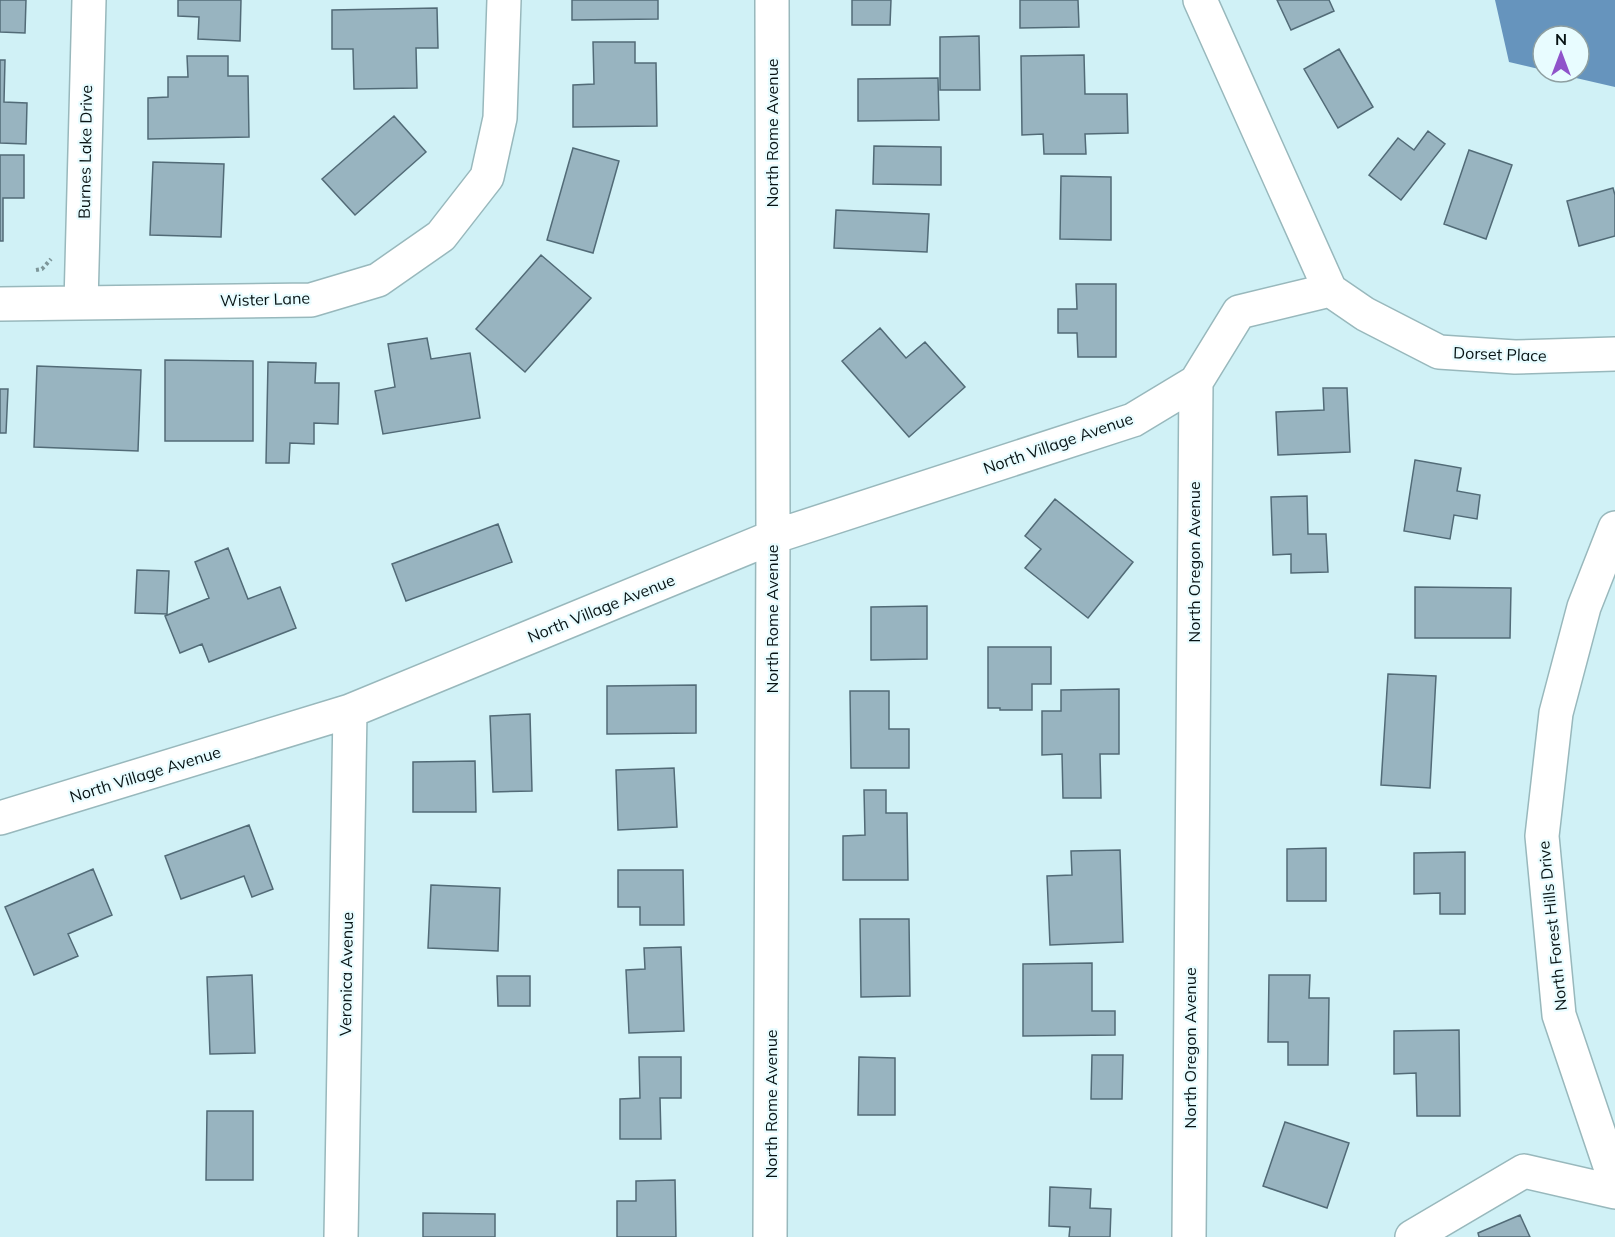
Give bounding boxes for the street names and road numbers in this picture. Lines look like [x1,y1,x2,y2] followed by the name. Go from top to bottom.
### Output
[762,58,782,208] street label: North Rome Avenue
[74,85,96,219] street label: Burnes Lake Drive
[220,287,310,311] street label: Wister Lane
[1453,342,1547,366] street label: Dorset Place
[981,408,1135,478] street label: North Village Avenue
[1184,481,1204,643] street label: North Oregon Avenue
[762,544,782,694] street label: North Rome Avenue
[524,569,678,647] street label: North Village Avenue
[67,741,223,807] street label: North Village Avenue
[1533,840,1571,1012] street label: North Forest Hills Drive
[335,912,357,1036] street label: Veronica Avenue
[1180,967,1200,1129] street label: North Oregon Avenue
[761,1029,781,1179] street label: North Rome Avenue

